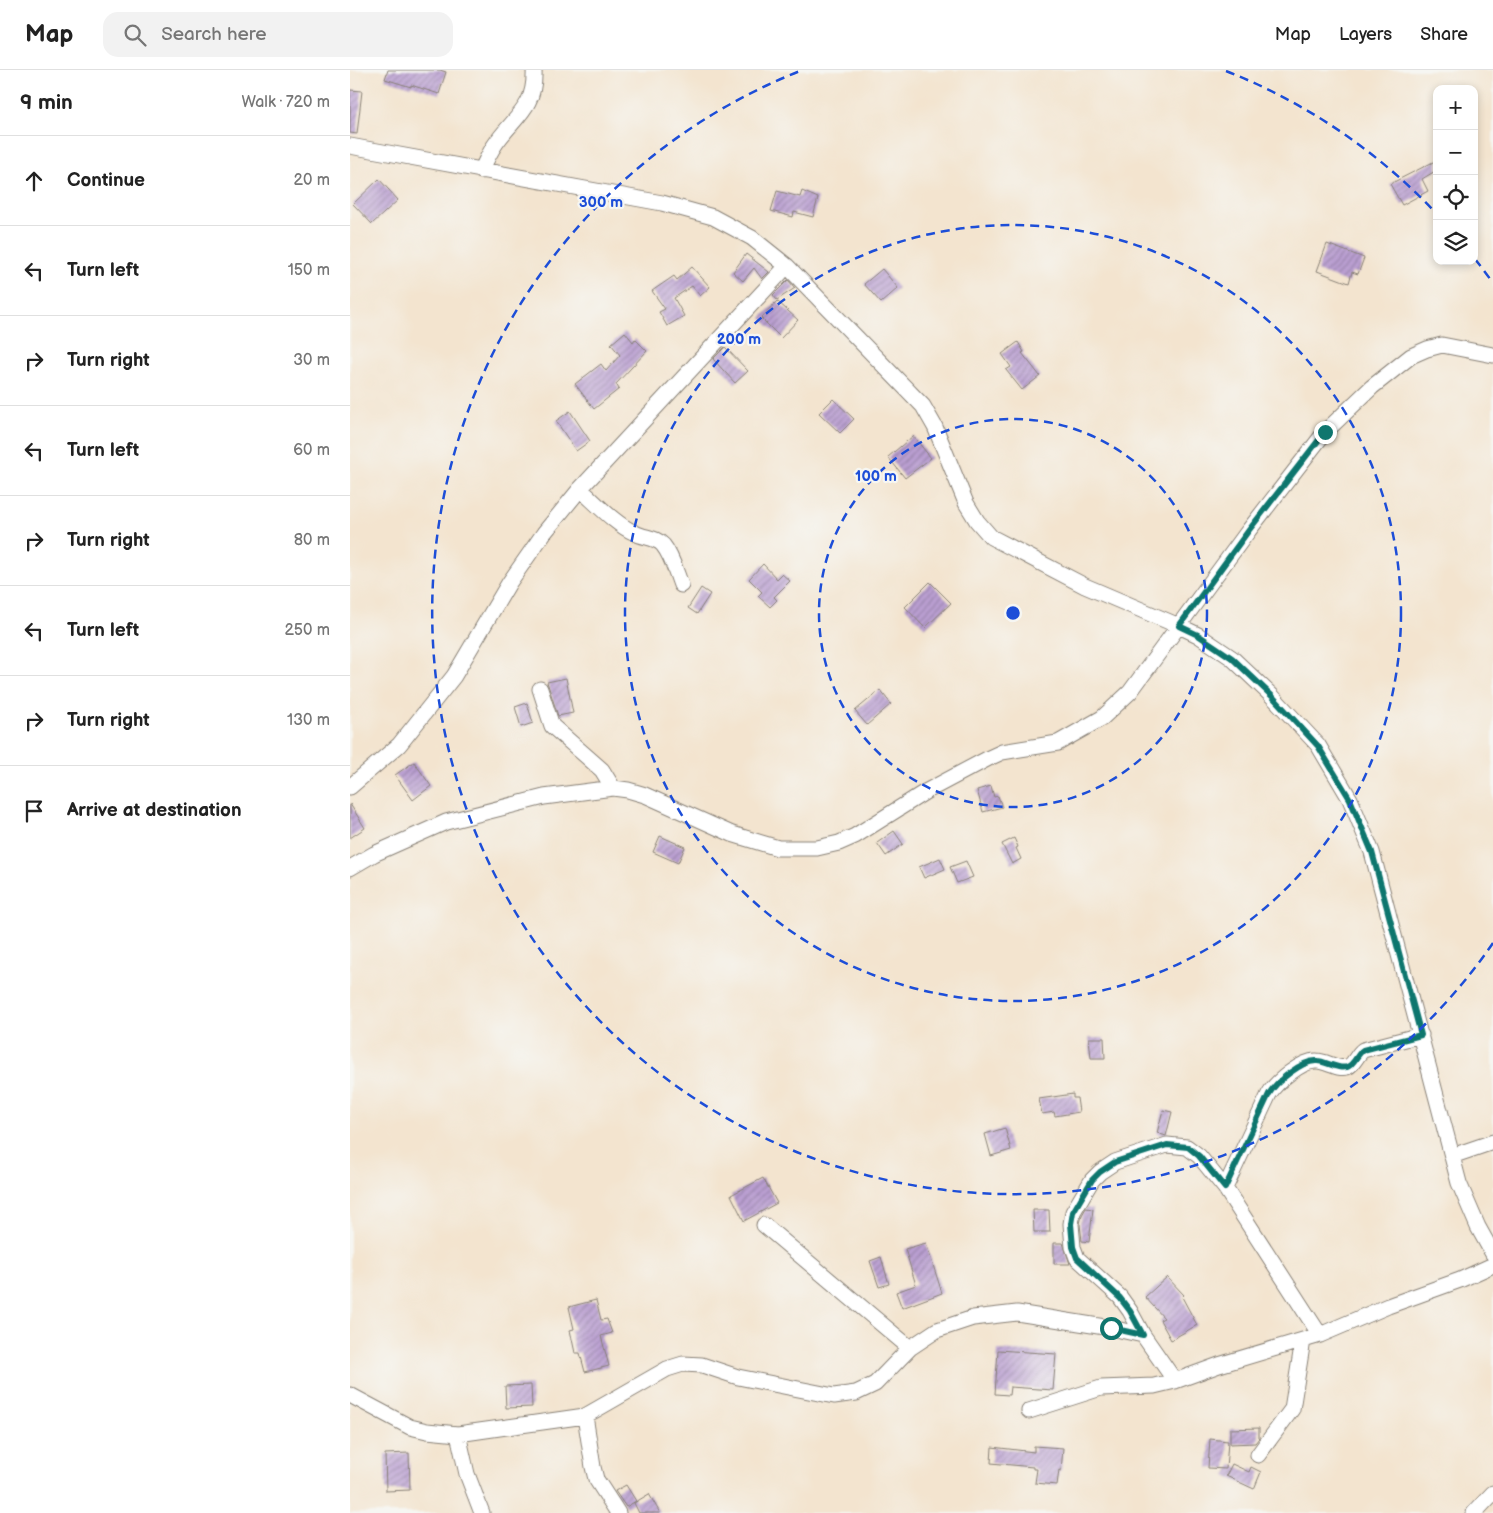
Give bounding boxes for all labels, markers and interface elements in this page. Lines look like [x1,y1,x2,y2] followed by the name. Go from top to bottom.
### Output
[103,12,453,57] search box
[25,20,73,49] text: Map
[121,21,149,49] icon: search
[161,23,267,46] text: Search here
[1275,24,1311,45] text: Map
[1339,24,1392,45] text: Layers
[1420,24,1468,45] text: Share
[1433,85,1478,265] map controls
[1433,85,1478,130] button: +
[20,90,73,115] text: 9 min
[242,93,330,112] text: Walk · 720 m
[1433,130,1478,175] button: −
[20,167,48,195] icon: ahead
[67,169,145,192] text: Continue
[294,171,330,190] text: 20 m
[1433,175,1478,220] button: locate
[579,193,623,212] text: 300 m
[1433,220,1478,265] button: layers
[20,257,48,285] icon: left
[67,259,139,282] text: Turn left
[288,261,330,280] text: 150 m
[717,330,761,349] text: 200 m
[20,347,48,375] icon: right
[67,349,150,372] text: Turn right
[293,351,330,370] text: 30 m
[1314,421,1337,444] route end
[20,437,48,465] icon: left
[67,439,139,462] text: Turn left
[293,441,330,460] text: 60 m
[855,467,897,486] text: 100 m
[20,527,48,555] icon: right
[67,529,150,552] text: Turn right
[294,531,330,550] text: 80 m
[1004,604,1022,622] centre of rings
[20,617,48,645] icon: left
[67,619,139,642] text: Turn left
[284,621,330,640] text: 250 m
[20,707,48,735] icon: right
[67,709,150,732] text: Turn right
[287,711,330,730] text: 130 m
[20,797,48,825] icon: arrive
[67,799,242,822] text: Arrive at destination
[1100,1317,1123,1340] route start

